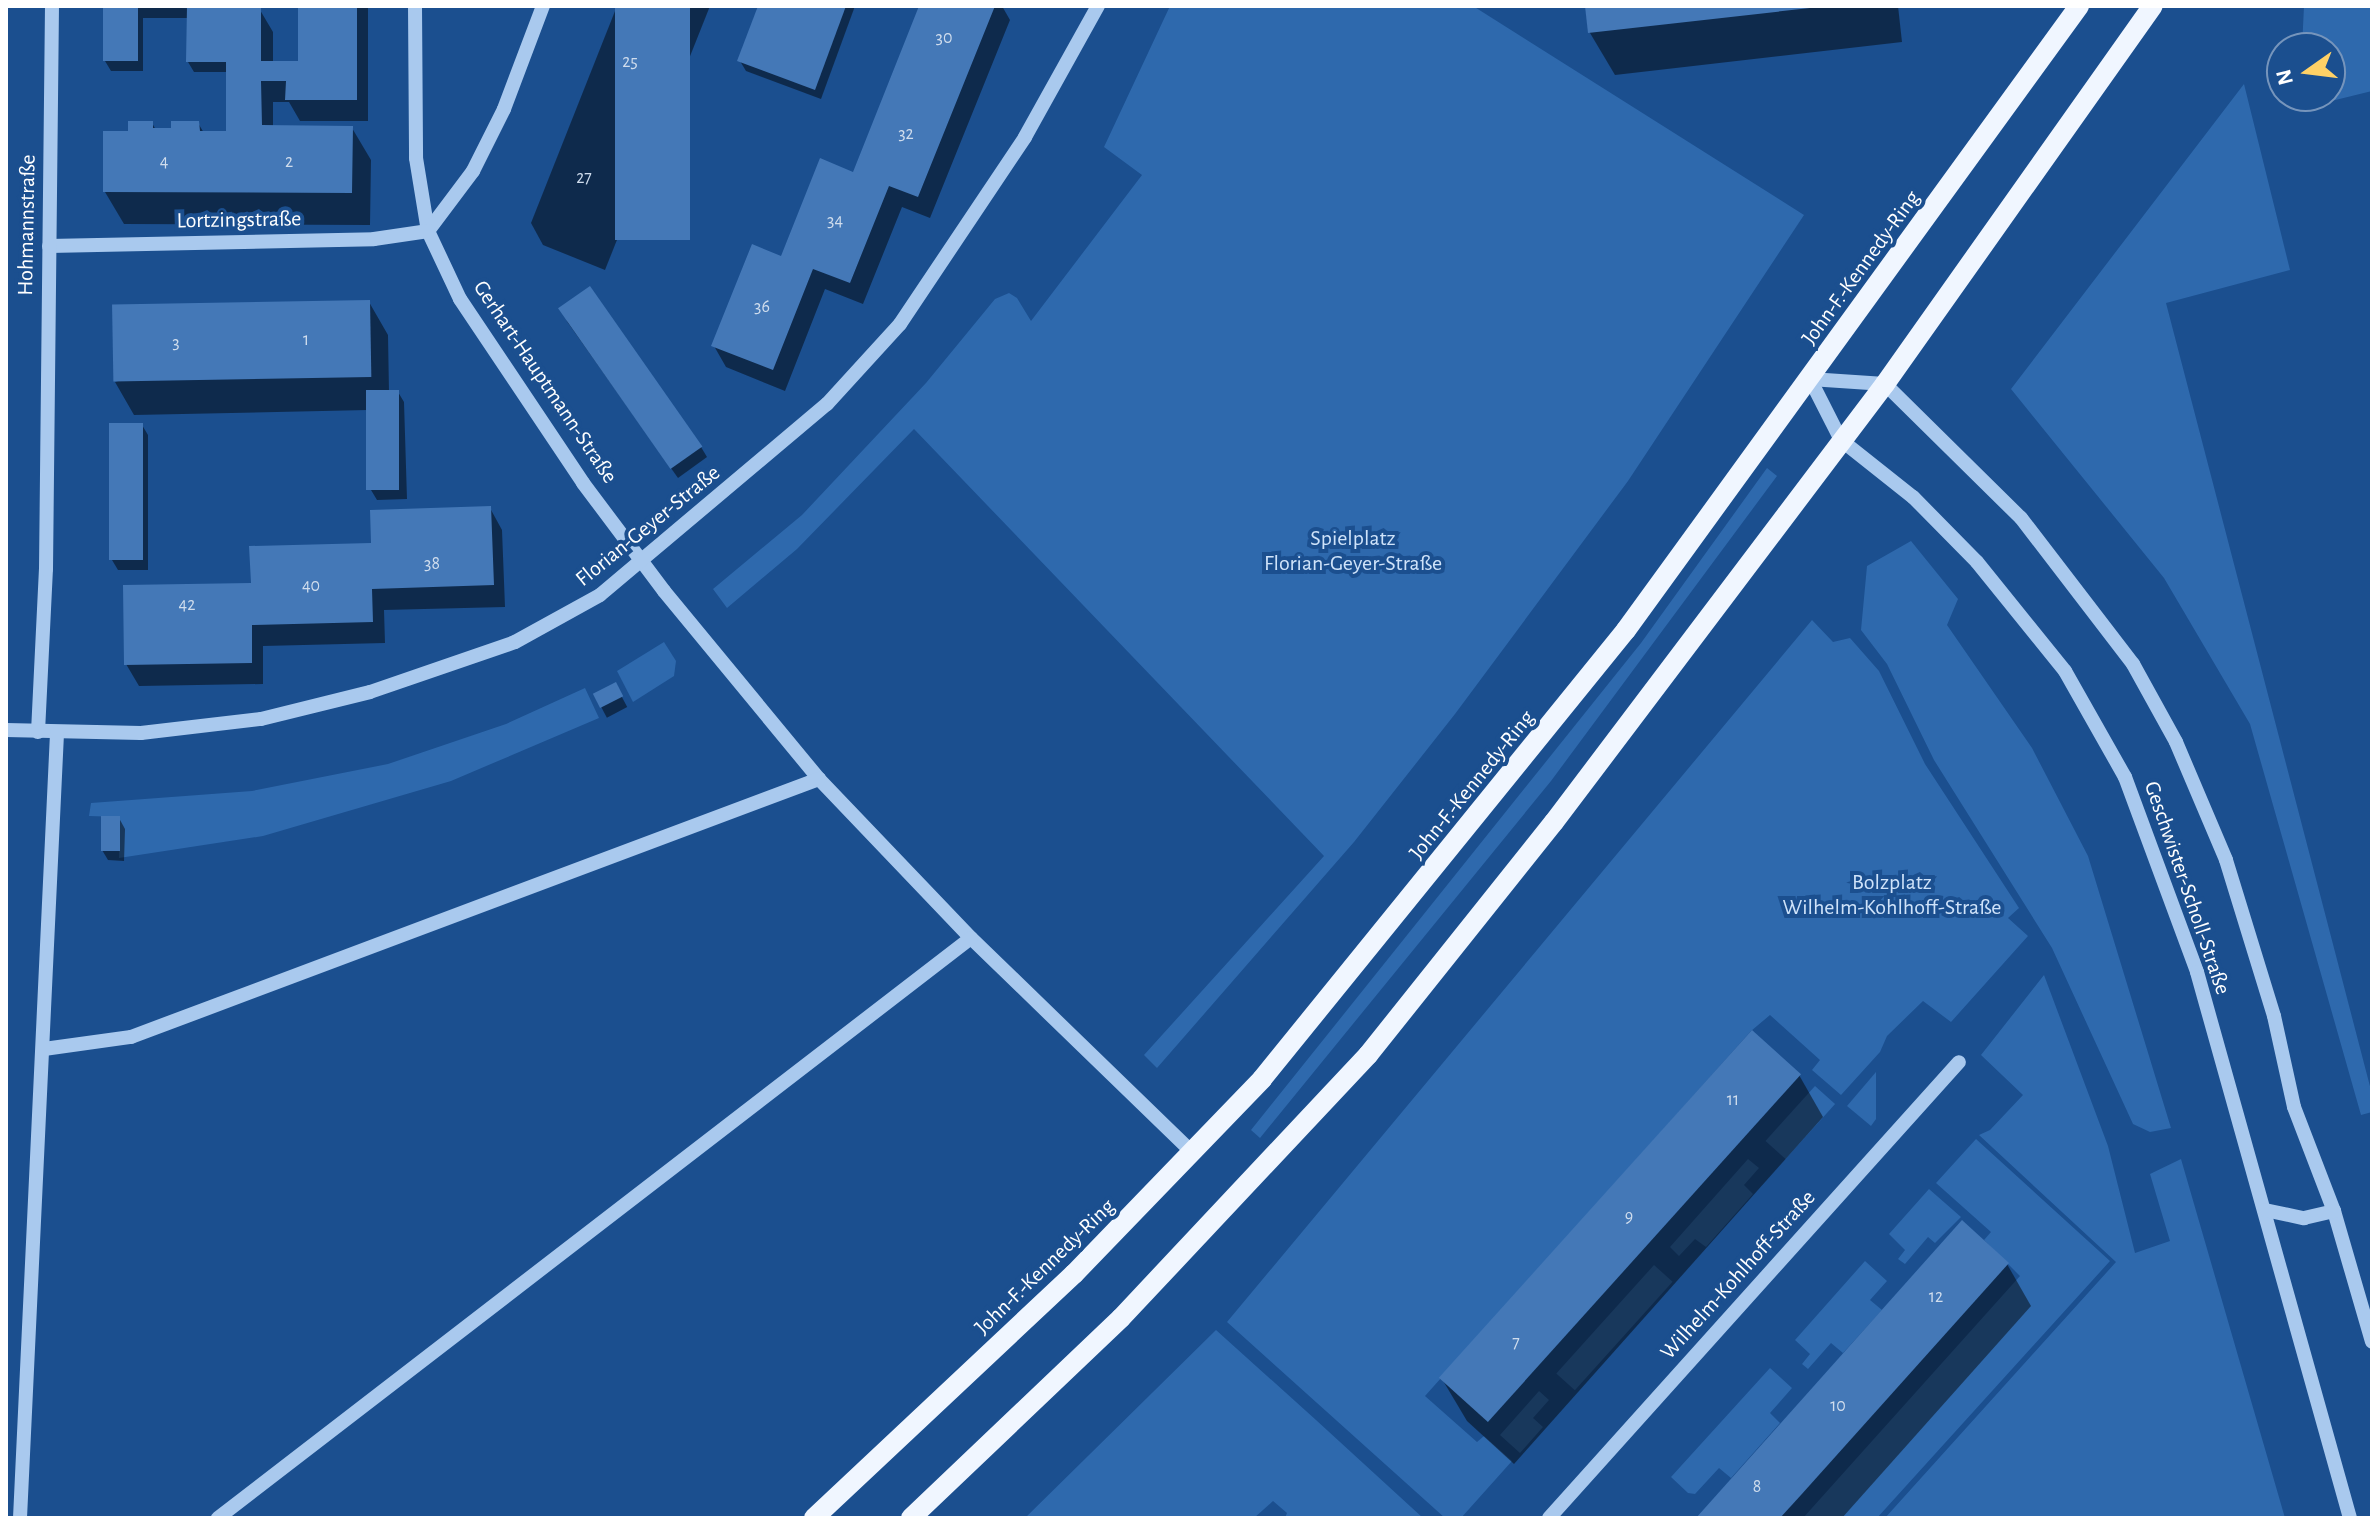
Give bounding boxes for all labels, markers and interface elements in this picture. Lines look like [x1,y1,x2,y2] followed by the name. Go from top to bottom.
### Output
[936,27,952,49] house number: 30
[2266,32,2346,112] north arrow
[622,51,638,73] house number: 25
[2272,67,2297,87] text: N
[898,123,914,145] house number: 32
[160,151,168,173] house number: 4
[285,151,293,173] house number: 2
[13,154,41,296] street label: Hohmannstraße
[576,167,592,189] house number: 27
[1796,186,1926,350] street label: John-F.-Kennedy-Ring
[177,206,301,234] street label: Lortzingstraße
[827,210,843,232] house number: 34
[467,276,623,488] street label: Gerhart-Hauptmann-Straße
[754,296,770,318] house number: 36
[303,329,309,351] house number: 1
[172,332,180,354] house number: 3
[571,460,725,592] street label: Florian-Geyer-Straße
[1264,525,1442,576] park label: Spielplatz Florian-Geyer-Straße
[424,553,440,575] house number: 38
[302,575,320,597] house number: 40
[179,594,195,616] house number: 42
[1404,705,1540,865] street label: John-F.-Kennedy-Ring
[2138,778,2236,998] street label: Geschwister-Scholl-Straße
[1783,869,2001,920] park label: Bolzplatz Wilhelm-Kohlhoff-Straße
[1727,1089,1739,1111] house number: 11
[1655,1185,1821,1365] street label: Wilhelm-Kohlhoff-Straße
[970,1193,1120,1341] street label: John-F.-Kennedy-Ring
[1625,1206,1633,1228] house number: 9
[1929,1286,1943,1308] house number: 12
[1512,1332,1520,1354] house number: 7
[1830,1395,1846,1417] house number: 10
[1753,1476,1761,1498] house number: 8

